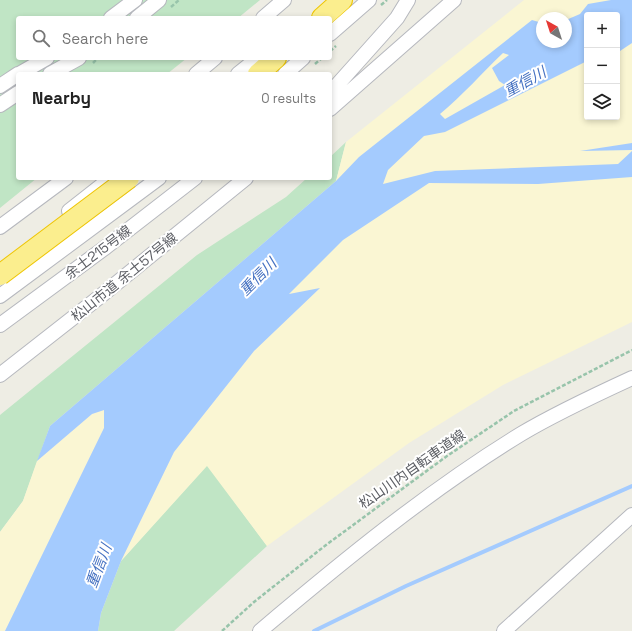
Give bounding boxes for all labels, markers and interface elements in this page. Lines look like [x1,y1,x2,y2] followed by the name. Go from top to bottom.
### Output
[536,12,572,48] north arrow
[584,12,620,120] map controls
[584,12,620,48] button: +
[16,16,332,60] search box
[30,27,52,49] icon: search
[62,29,148,48] text: Search here
[584,48,620,84] button: −
[500,61,551,101] water label: 重信川
[584,84,620,120] button: layers
[32,87,91,109] text: Nearby
[261,90,316,107] text: 0 results
[61,221,135,283] street label: 余土215号線
[67,229,181,325] street label: 松山市道 余土57号線
[235,253,282,299] water label: 重信川
[355,425,469,513] street label: 松山川内自転車道線
[82,540,116,590] water label: 重信川

